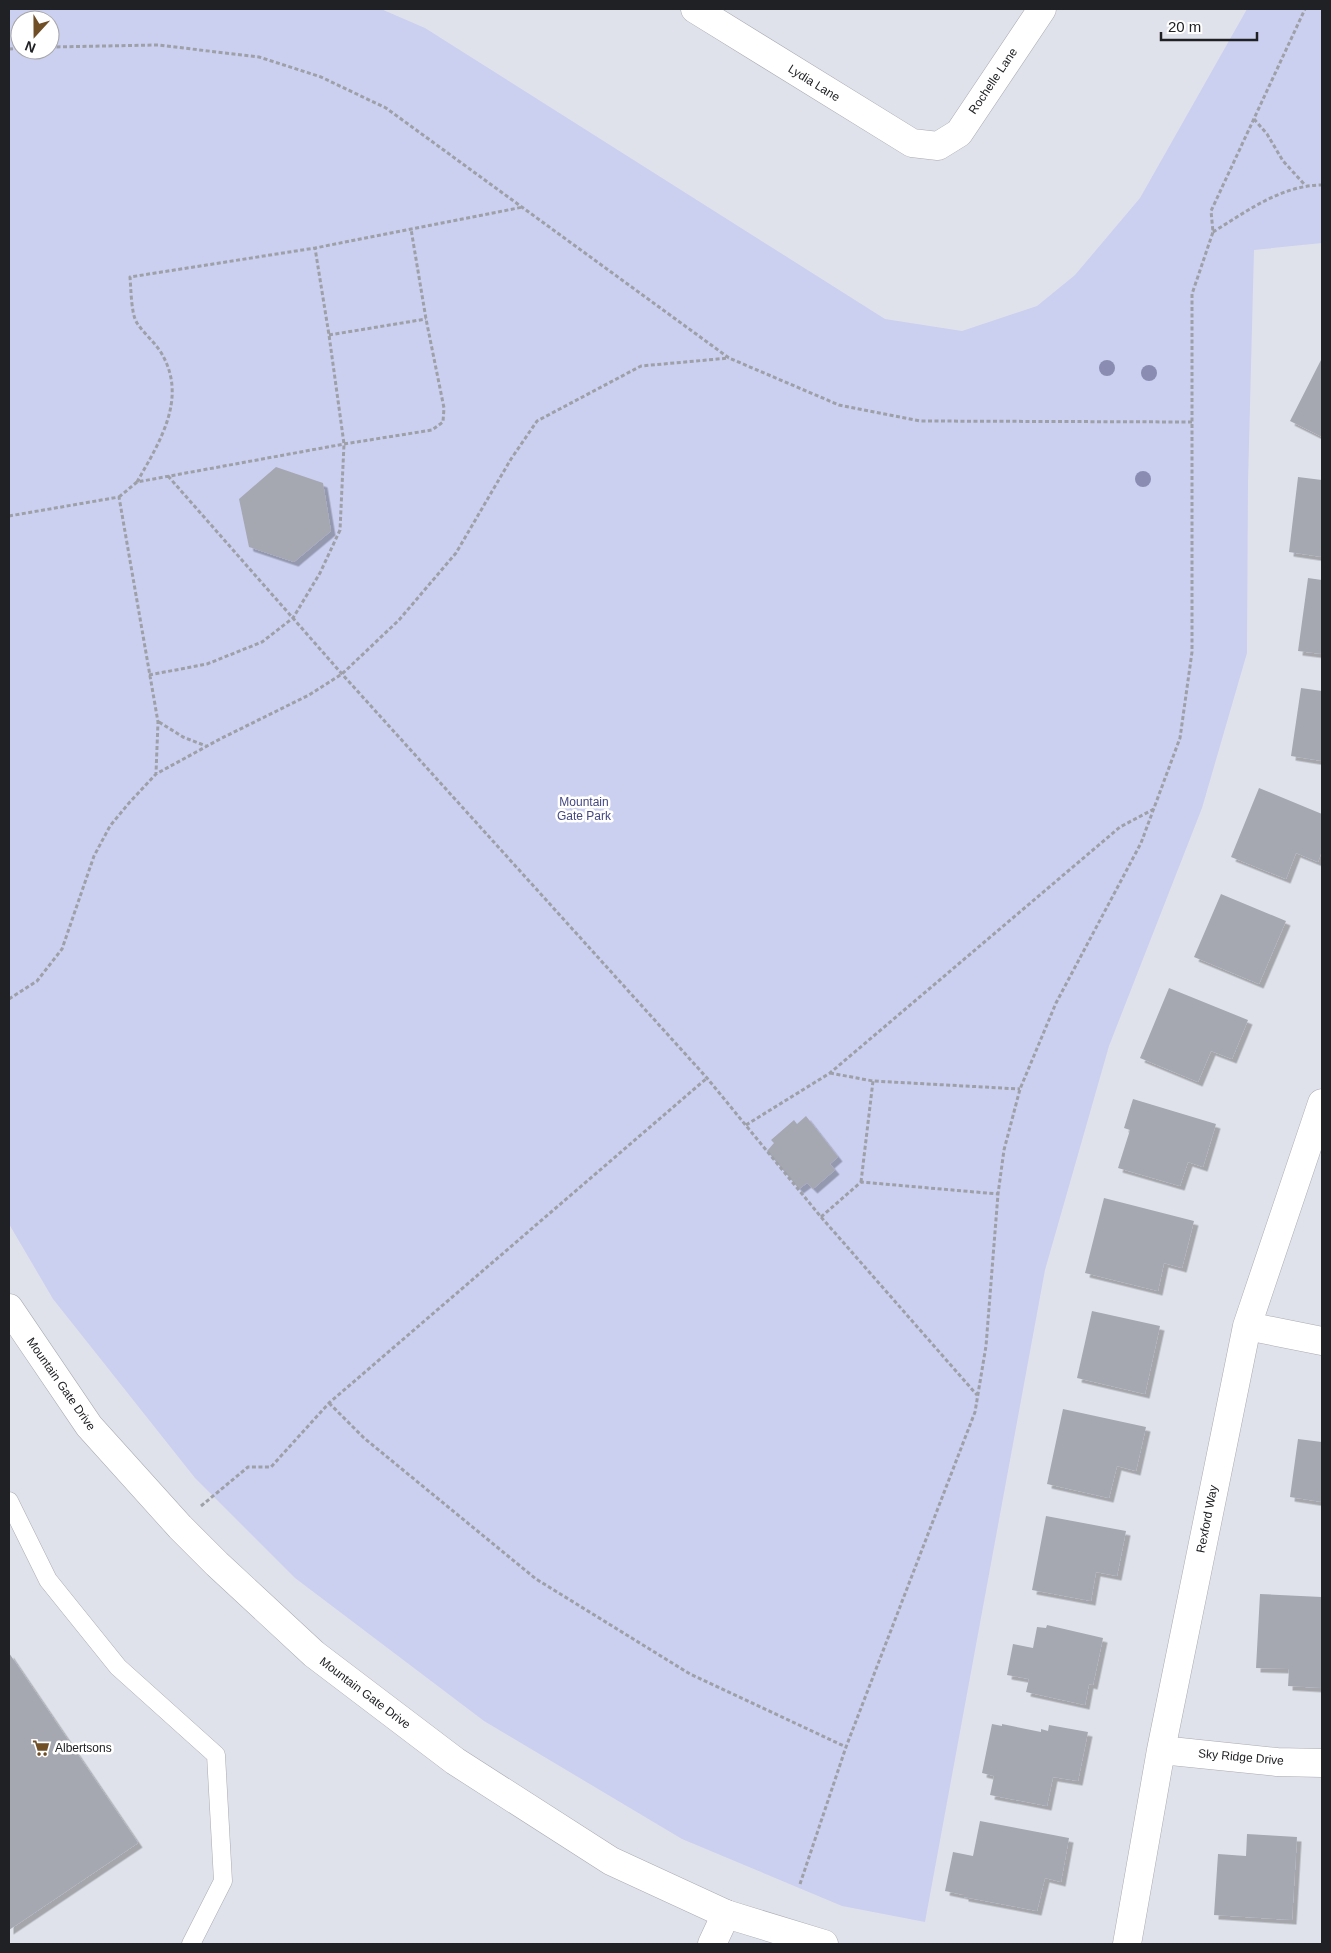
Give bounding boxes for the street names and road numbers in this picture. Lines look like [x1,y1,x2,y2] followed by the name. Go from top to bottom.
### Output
[966,45,1020,117] street label: Rochelle Lane
[786,62,843,105] street label: Lydia Lane
[24,1335,98,1433] street label: Mountain Gate Drive
[1194,1484,1220,1554] street label: Rexford Way
[317,1654,413,1732] street label: Mountain Gate Drive
[1198,1746,1285,1768] street label: Sky Ridge Drive

